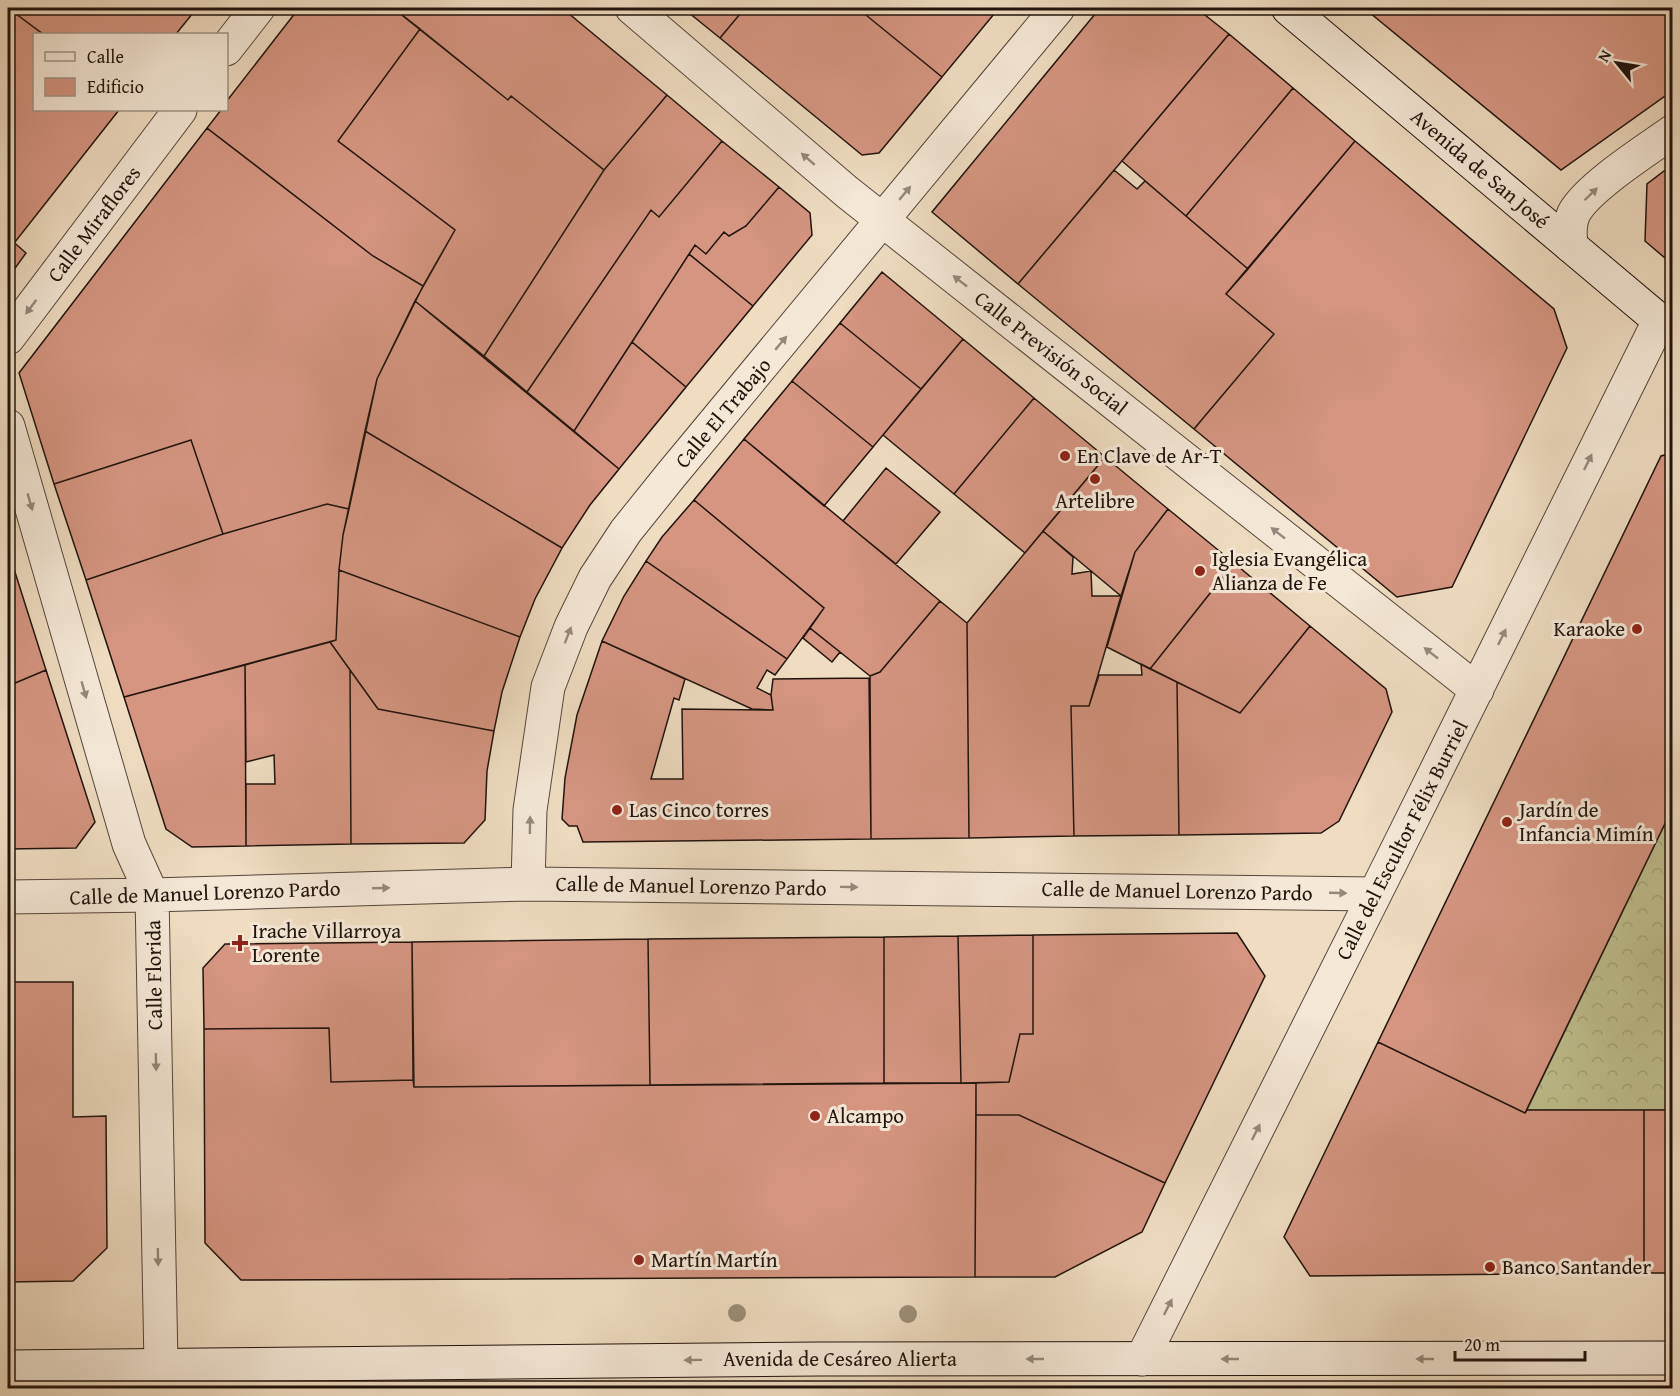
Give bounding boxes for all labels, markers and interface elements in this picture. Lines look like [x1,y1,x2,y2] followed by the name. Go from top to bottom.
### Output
[33,33,228,111] legend
[1587,33,1647,93] north arrow
[87,43,124,70] text: Calle
[1591,45,1617,66] text: N
[87,73,144,100] text: Edificio
[1404,101,1557,236] street label: Avenida de San José
[801,153,816,166] one-way arrow
[39,159,148,289] street label: Calle Miraflores
[898,185,911,201] one-way arrow
[1583,188,1597,202] one-way arrow
[952,275,968,288] one-way arrow
[968,283,1135,422] street label: Calle Previsión Social
[25,299,37,315] one-way arrow
[774,335,787,351] one-way arrow
[667,351,778,475] street label: Calle El Trabajo
[1077,440,1222,471] place label: En Clave de Ar-T
[1058,449,1072,463] marker: En Clave de Ar-T
[1583,454,1593,471] one-way arrow
[1088,472,1102,486] marker: Artelibre
[1055,485,1135,516] place label: Artelibre
[26,494,35,512] one-way arrow
[1270,526,1286,539] one-way arrow
[1212,543,1367,598] place label: Iglesia Evangélica Alianza de Fe
[1193,564,1207,578] marker: Iglesia Evangélica Alianza de Fe
[1553,613,1625,644] place label: Karaoke
[1630,622,1644,636] marker: Karaoke
[564,626,573,644] one-way arrow
[1498,629,1507,646] one-way arrow
[1423,647,1439,660] one-way arrow
[80,681,89,699] one-way arrow
[1327,714,1476,965] street label: Calle del Escultor Félix Burriel
[629,794,769,825] place label: Las Cinco torres
[1516,794,1654,849] place label: Jardín de Infancia Mimín
[610,803,624,817] marker: Las Cinco torres
[1500,815,1514,829] marker: Jardín de Infancia Mimín
[525,816,534,835] one-way arrow
[555,868,827,903] street label: Calle de Manuel Lorenzo Pardo
[69,872,341,913] street label: Calle de Manuel Lorenzo Pardo
[1041,873,1313,908] street label: Calle de Manuel Lorenzo Pardo
[839,882,858,892] one-way arrow
[371,884,390,893] one-way arrow
[1328,889,1347,898] one-way arrow
[252,915,401,970] place label: Irache Villarroya Lorente
[137,920,170,1030] street label: Calle Florida
[233,936,247,950] marker: Irache Villarroya Lorente
[151,1053,161,1072] one-way arrow
[827,1100,904,1131] place label: Alcampo
[808,1109,822,1123] marker: Alcampo
[1251,1124,1260,1141] one-way arrow
[651,1244,778,1275] place label: Martín Martín
[154,1248,163,1267] one-way arrow
[1502,1251,1651,1282] place label: Banco Santander
[632,1253,646,1267] marker: Martín Martín
[1483,1260,1497,1274] marker: Banco Santander
[1164,1298,1173,1315] one-way arrow
[1455,1324,1586,1362] scale bar
[1464,1331,1500,1358] text: 20 m
[723,1343,957,1374] street label: Avenida de Cesáreo Alierta
[1026,1354,1045,1364] one-way arrow
[1221,1354,1240,1364] one-way arrow
[1416,1354,1435,1364] one-way arrow
[684,1355,703,1365] one-way arrow

